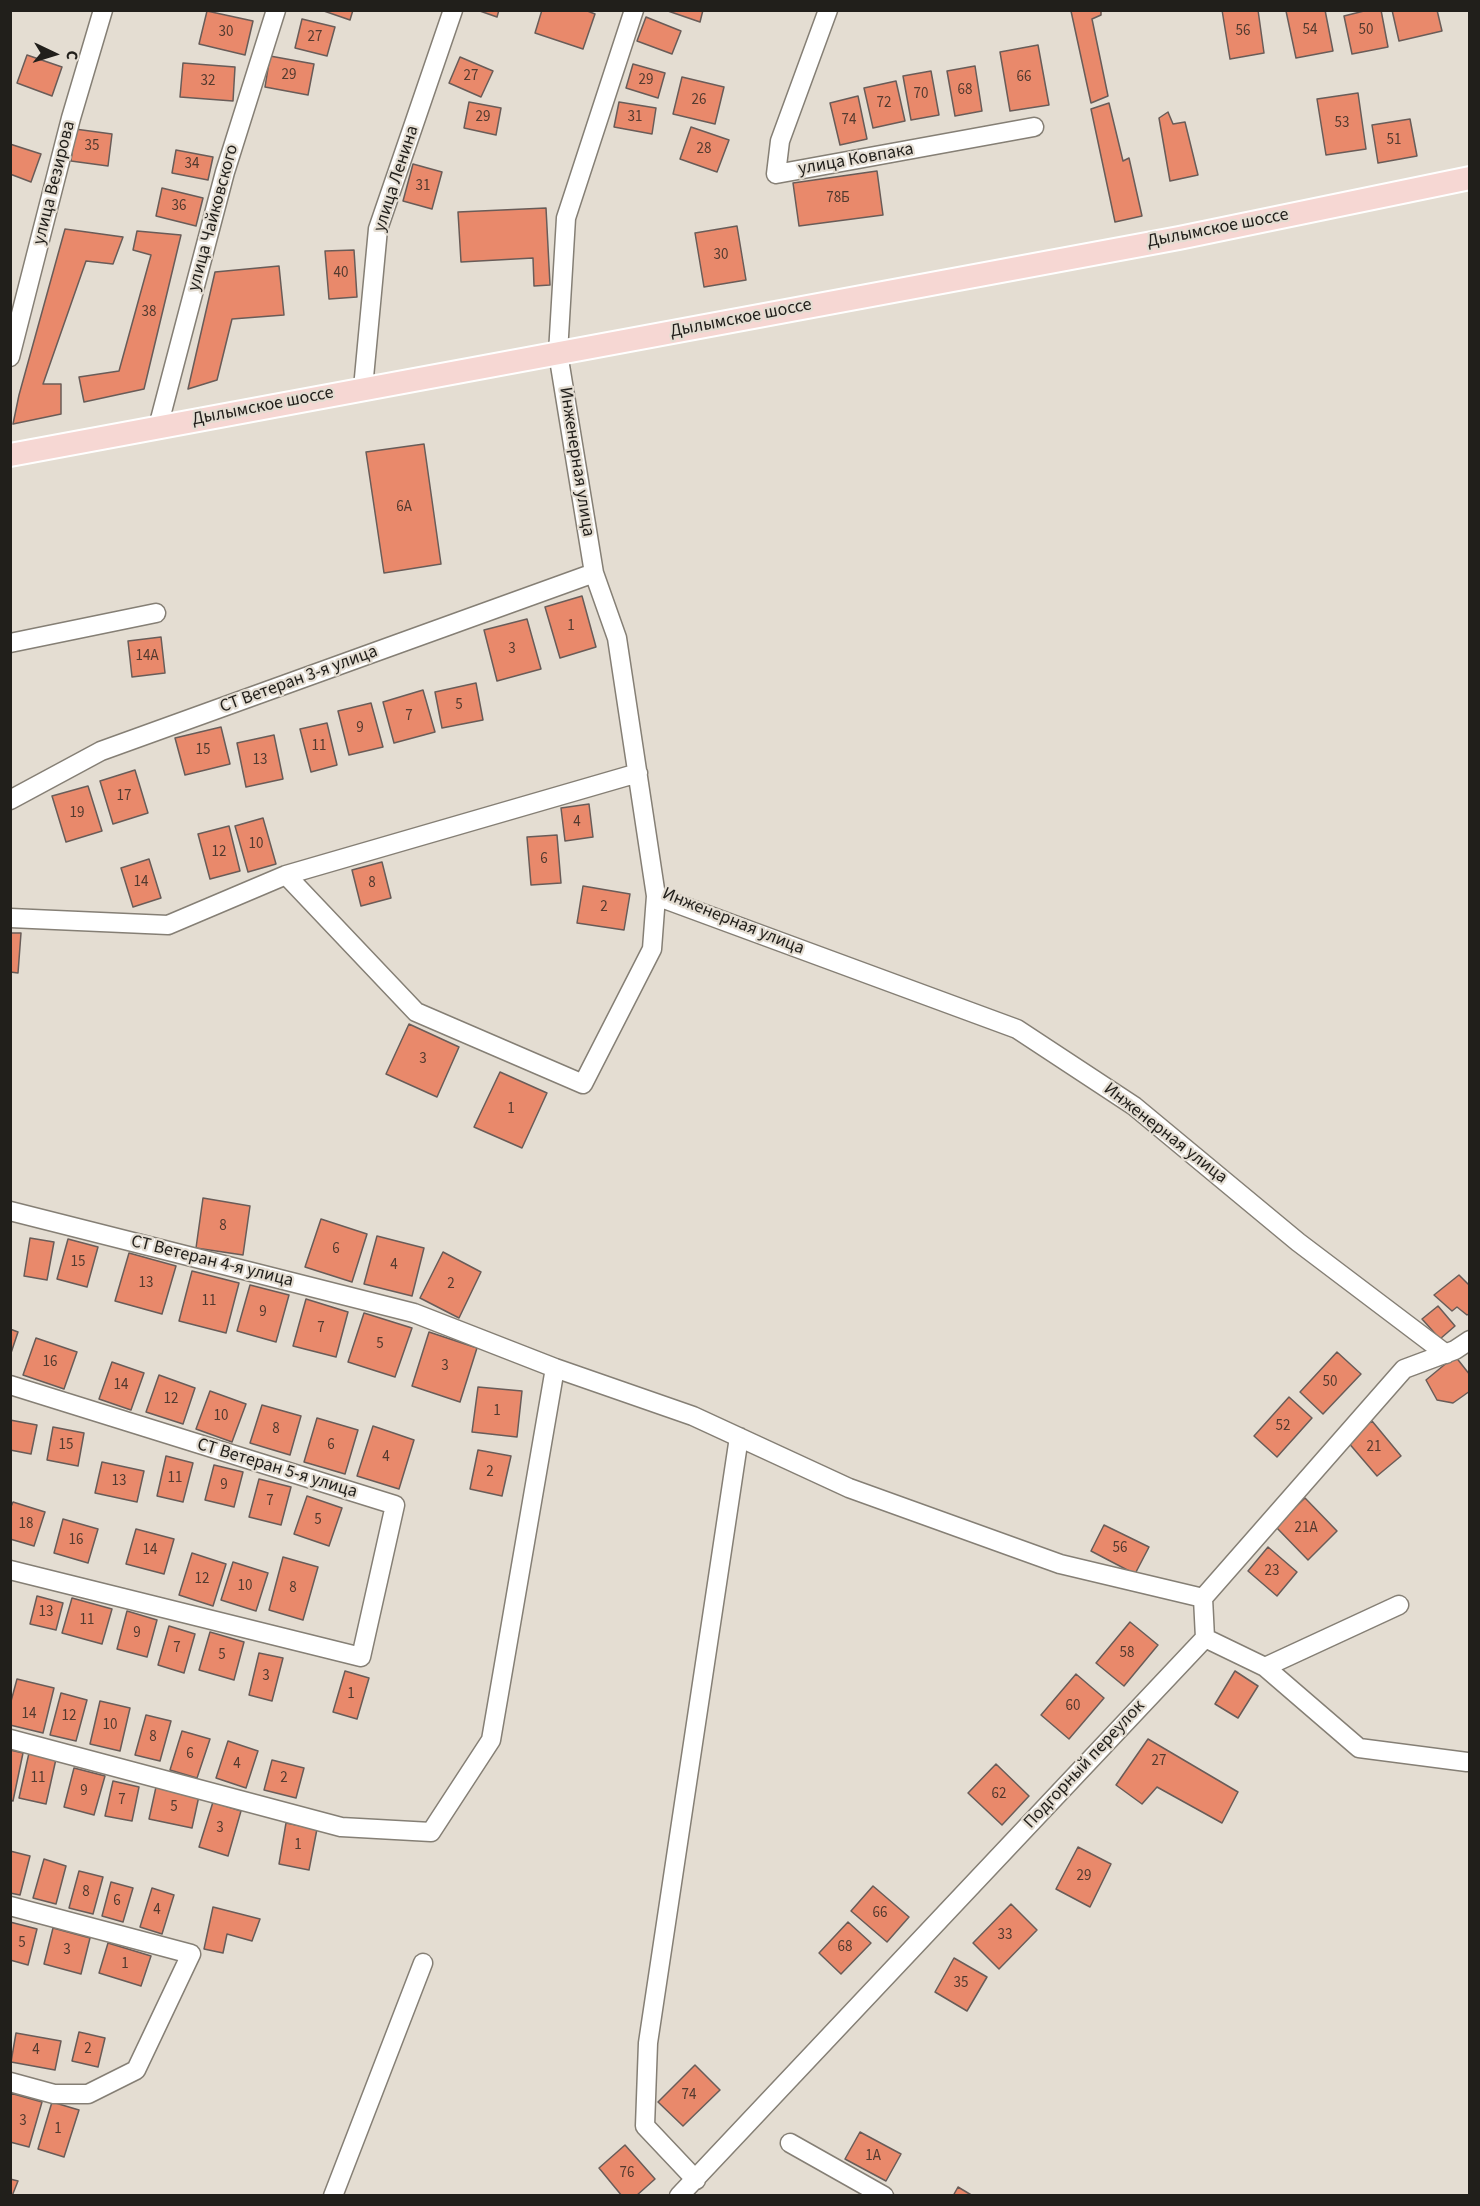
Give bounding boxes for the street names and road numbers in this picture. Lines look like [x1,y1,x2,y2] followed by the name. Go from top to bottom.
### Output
[29,119,81,247] street label: улица Везирова
[370,123,424,235] street label: улица Ленина
[797,139,915,181] street label: улица Ковпака
[184,142,244,294] street label: улица Чайковского
[1145,205,1291,253] street label: Дылымское шоссе
[668,295,814,343] street label: Дылымское шоссе
[190,383,336,431] street label: Дылымское шоссе
[554,386,598,538] street label: Инженерная улица
[217,641,381,719] street label: СТ Ветеран 3-я улица
[659,884,807,960] street label: Инженерная улица
[1099,1079,1231,1189] street label: Инженерная улица
[129,1231,295,1293] street label: СТ Ветеран 4-я улица
[194,1434,360,1504] street label: СТ Ветеран 5-я улица
[1020,1696,1150,1834] street label: Подгорный переулок

